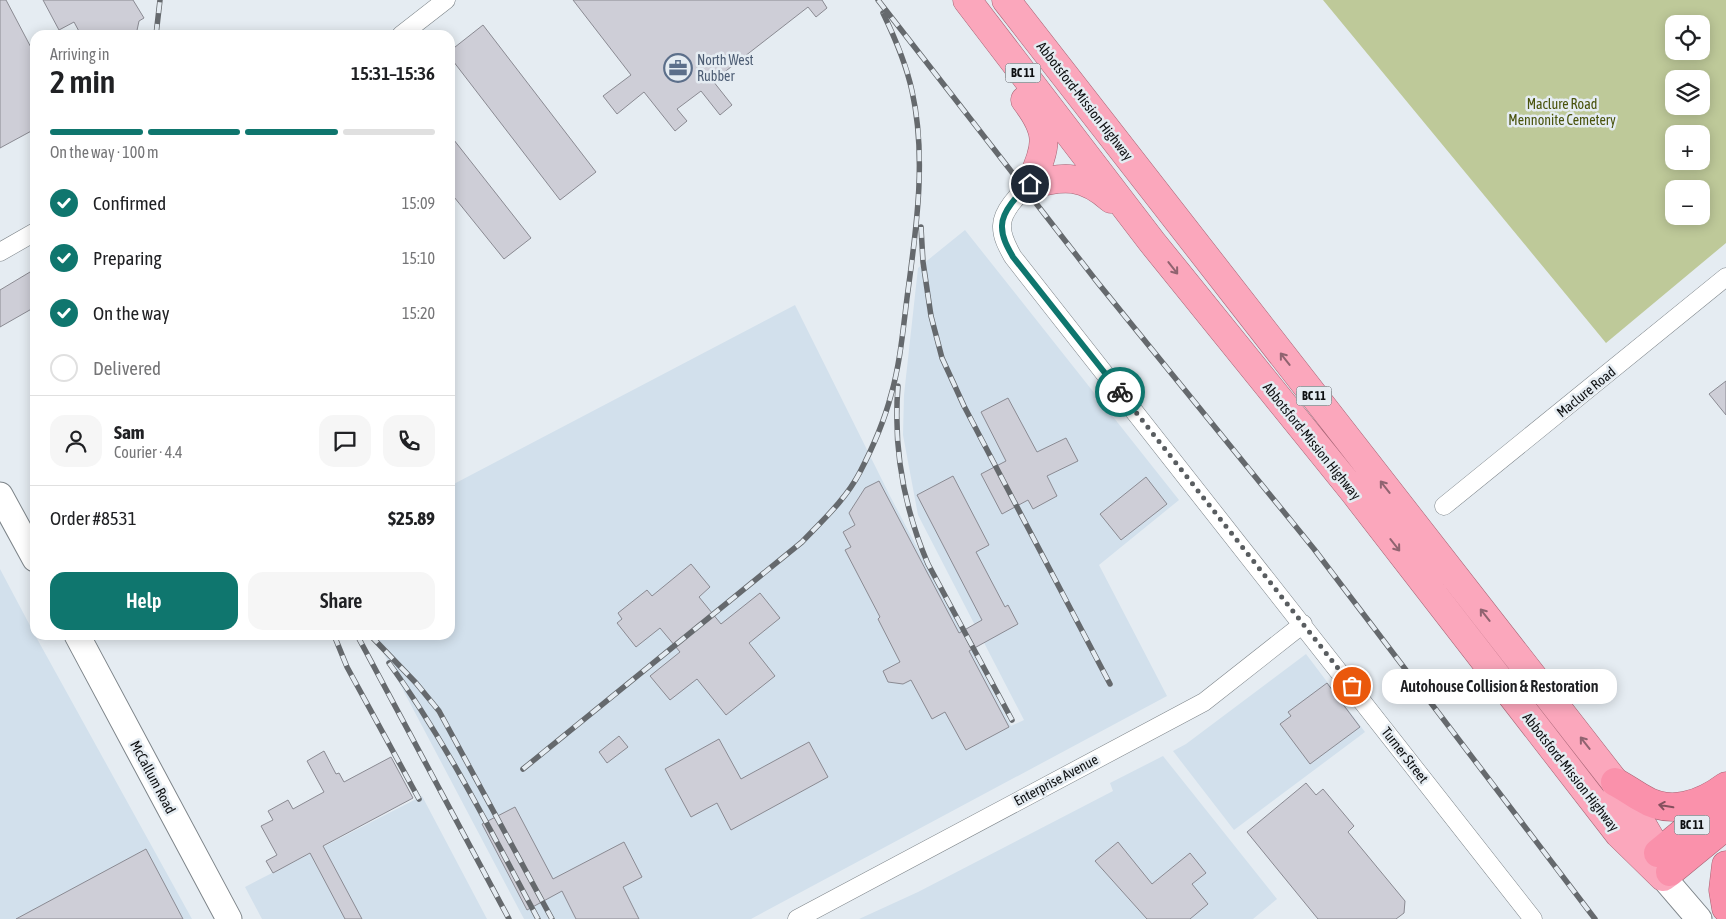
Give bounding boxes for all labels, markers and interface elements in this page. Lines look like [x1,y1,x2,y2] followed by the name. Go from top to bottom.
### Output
[1665,15,1710,225] map controls
[1665,15,1710,60] button: locate
[1034,39,1136,164] street label: Abbotsford-Mission Highway
[50,45,110,63] text: Arriving in
[697,52,754,84] place label: North West Rubber
[663,53,693,83] office icon: North West Rubber
[351,62,435,84] text: 15:31–15:36
[50,63,115,100] text: 2 min
[1006,64,1040,82] road number: BC 11
[1665,70,1710,115] button: layers
[1508,96,1616,128] park label: Maclure Road Mennonite Cemetery
[1665,125,1710,170] button: +
[50,143,159,161] text: On the way · 100 m
[1009,163,1051,205] pin
[1016,170,1044,198] icon: home
[1665,180,1710,225] button: −
[50,189,78,217] icon: check
[93,192,166,214] text: Confirmed
[402,194,435,212] text: 15:09
[50,244,78,272] icon: check
[93,247,162,269] text: Preparing
[402,249,435,267] text: 15:10
[1168,261,1179,274] one-way arrow
[50,299,78,327] icon: check
[93,302,170,324] text: On the way
[402,304,435,322] text: 15:20
[1280,353,1291,366] one-way arrow
[93,357,161,379] text: Delivered
[1554,364,1618,420] street label: Maclure Road
[1095,367,1145,417] courier
[1106,378,1134,406] icon: bike
[1260,379,1364,503] street label: Abbotsford-Mission Highway
[1296,386,1332,406] road number: BC 11
[50,415,102,467] button: person
[319,415,371,467] button: chat
[383,415,435,467] button: phone
[114,421,145,443] text: Sam
[114,443,183,461] text: Courier · 4.4
[1380,480,1390,494] one-way arrow
[50,507,137,529] text: Order #8531
[388,507,435,529] text: $25.89
[1389,538,1400,551] one-way arrow
[50,572,238,630] button: Help
[248,572,435,630] button: Share
[1479,609,1490,622] one-way arrow
[1331,665,1373,707] pin
[1382,668,1617,704] callout: Autohouse Collision & Restoration
[1338,672,1366,700] icon: bag
[1400,677,1599,695] text: Autohouse Collision & Restoration
[1520,710,1622,835] street label: Abbotsford-Mission Highway
[1378,724,1432,786] street label: Turner Street
[1579,737,1590,750] one-way arrow
[127,738,179,816] street label: McCallum Road
[1011,751,1101,809] street label: Enterprise Avenue
[1658,800,1674,810] one-way arrow
[1674,816,1710,834] road number: BC 11

